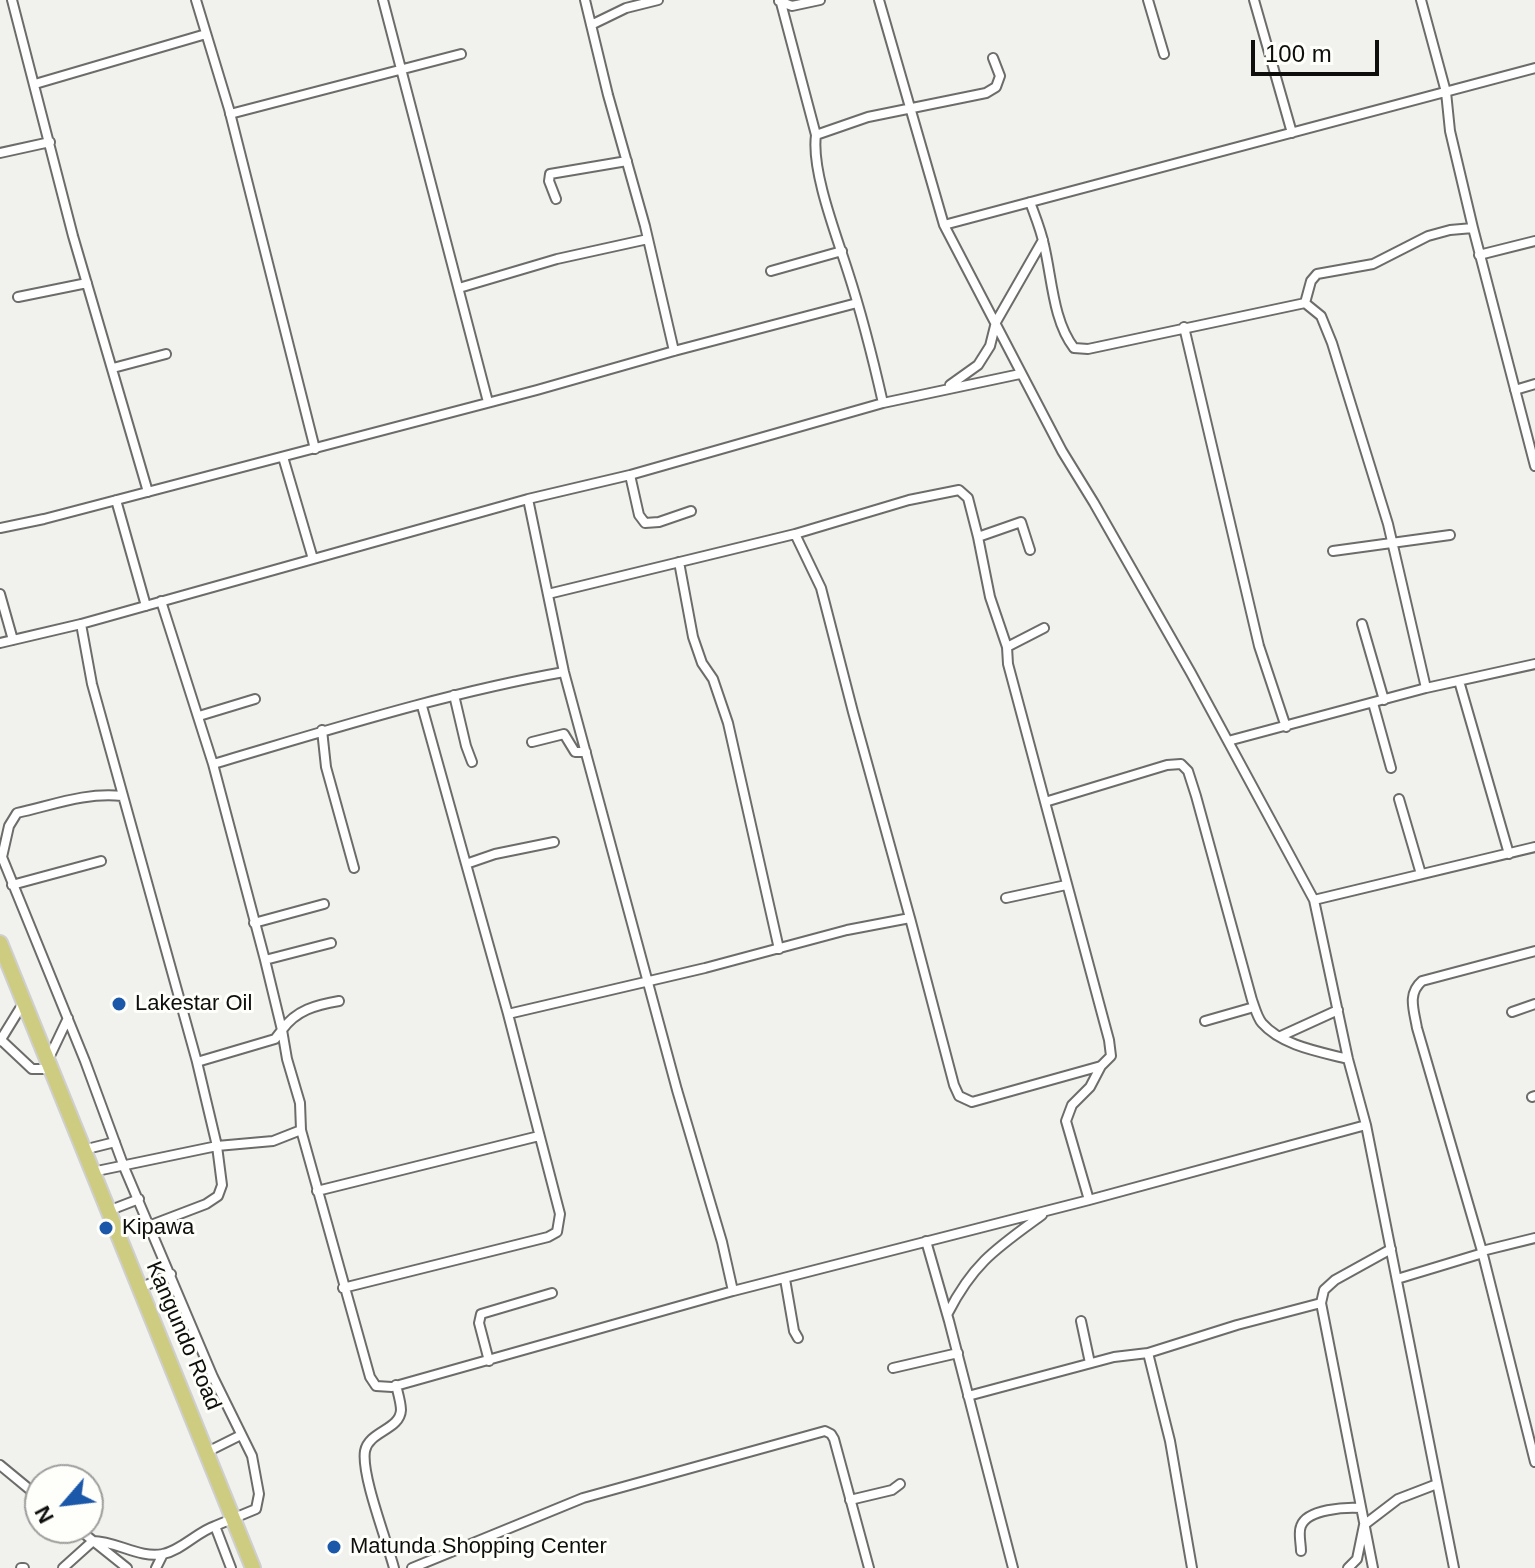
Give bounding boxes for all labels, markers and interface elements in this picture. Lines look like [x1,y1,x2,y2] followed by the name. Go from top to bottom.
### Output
[1255,24,1383,74] scale bar
[1265,40,1332,67] text: 100 m
[135,991,252,1017] place label: Lakestar Oil
[110,995,128,1013] marker: Lakestar Oil
[122,1215,194,1241] place label: Kipawa
[97,1219,115,1237] marker: Kipawa
[140,1258,226,1414] street label: Kangundo Road
[24,1464,104,1544] north arrow
[29,1502,59,1527] text: N
[350,1534,607,1560] place label: Matunda Shopping Center
[325,1538,343,1556] marker: Matunda Shopping Center

